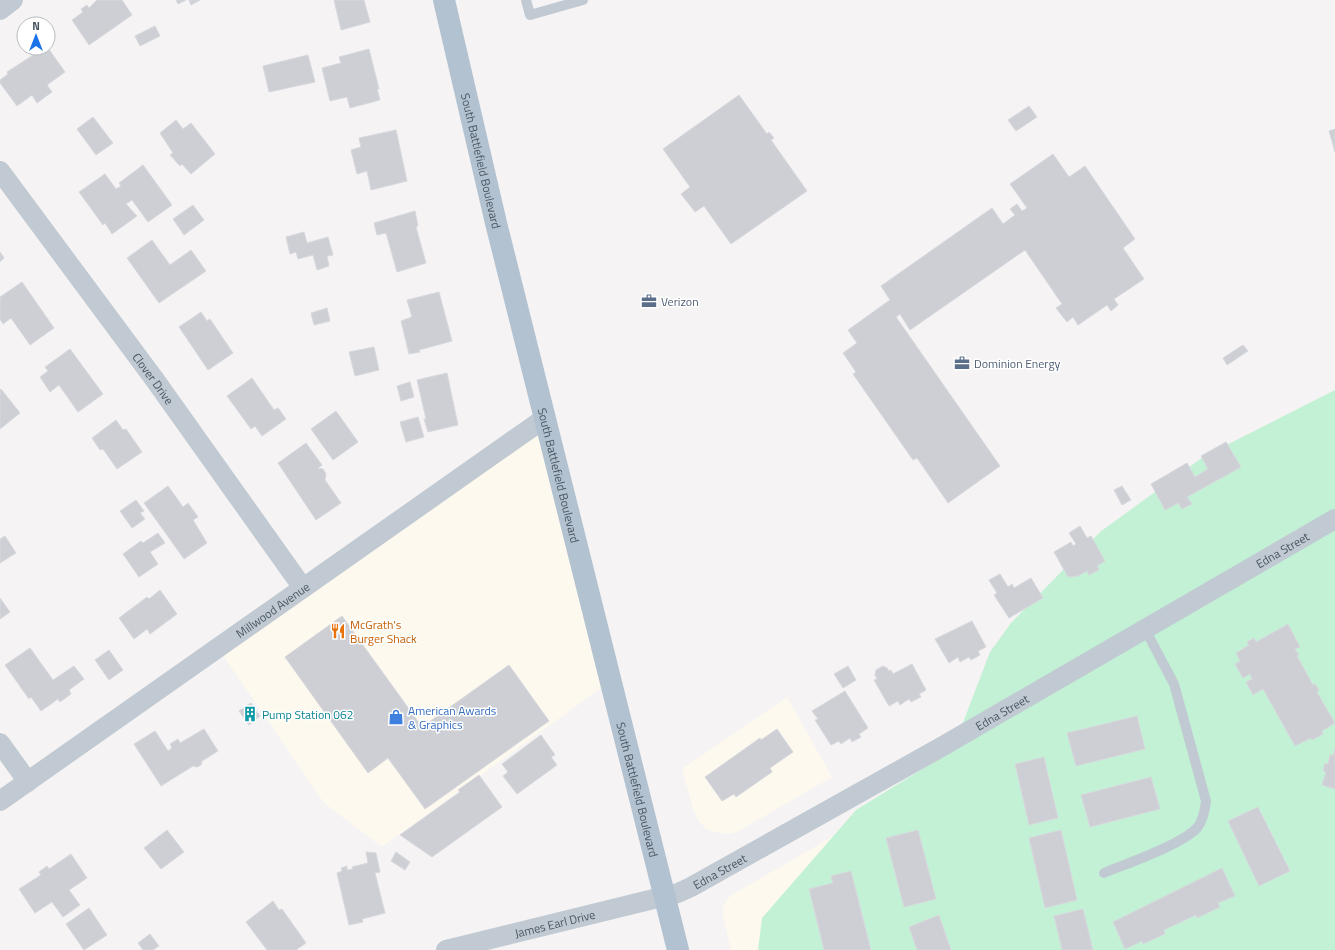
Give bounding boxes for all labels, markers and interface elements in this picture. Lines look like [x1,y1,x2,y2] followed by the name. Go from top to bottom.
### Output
[16,16,56,56] north arrow
[32,18,40,34] text: N
[456,91,507,230] street label: South Battlefield Boulevard
[640,292,658,310] office icon: Verizon
[661,292,699,311] place label: Verizon
[128,348,179,408] street label: Clover Drive
[953,354,971,372] office icon: Dominion Energy
[974,354,1061,373] place label: Dominion Energy
[533,406,585,545] street label: South Battlefield Boulevard
[1252,526,1313,573] street label: Edna Street
[232,577,313,642] street label: Millwood Avenue
[350,615,417,648] place label: McGrath's Burger Shack
[329,622,347,640] restaurant icon: McGrath's Burger Shack
[972,689,1033,735] street label: Edna Street
[408,701,497,734] place label: American Awards & Graphics
[241,705,259,723] building icon: Pump Station 062
[262,705,354,724] place label: Pump Station 062
[387,708,405,726] shop icon: American Awards & Graphics
[612,720,664,859] street label: South Battlefield Boulevard
[689,848,751,894] street label: Edna Street
[513,904,597,942] street label: James Earl Drive

